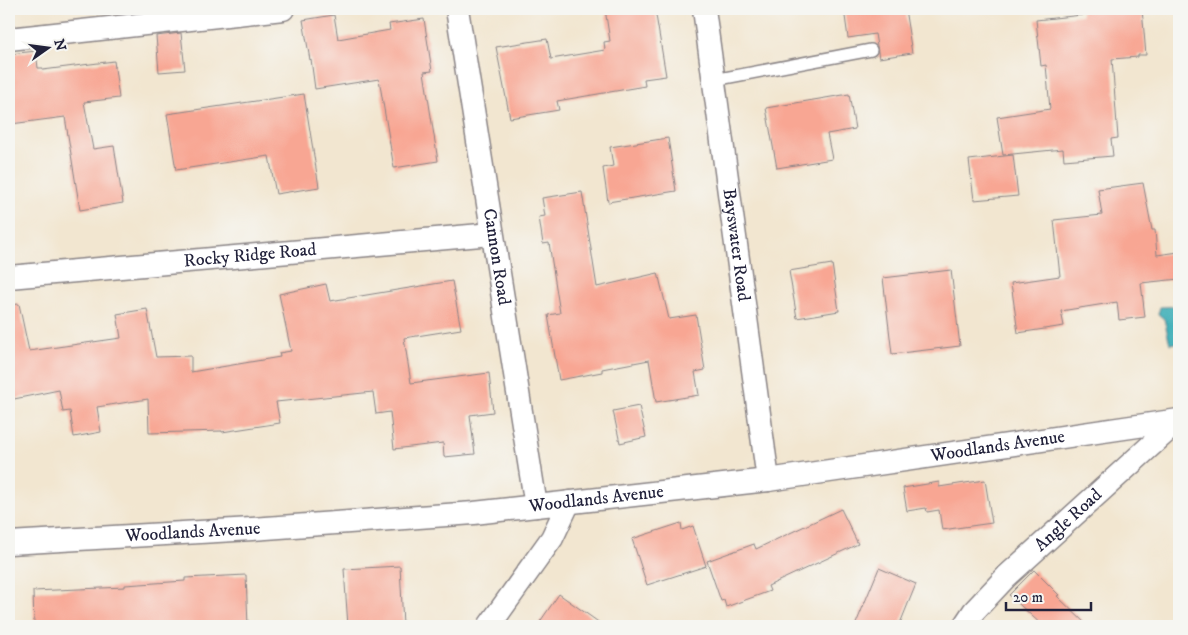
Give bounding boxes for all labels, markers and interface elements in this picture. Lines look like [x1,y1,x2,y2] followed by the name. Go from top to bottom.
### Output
[22,22,72,72] north arrow
[50,37,70,53] text: N
[717,187,755,303] street label: Bayswater Road
[478,207,515,307] street label: Cannon Road
[183,239,317,272] street label: Rocky Ridge Road
[928,426,1066,467] street label: Woodlands Avenue
[527,481,665,518] street label: Woodlands Avenue
[1030,484,1107,557] street label: Angle Road
[123,517,261,547] street label: Woodlands Avenue
[1006,580,1090,612] scale bar
[1013,588,1043,607] text: 20 m

